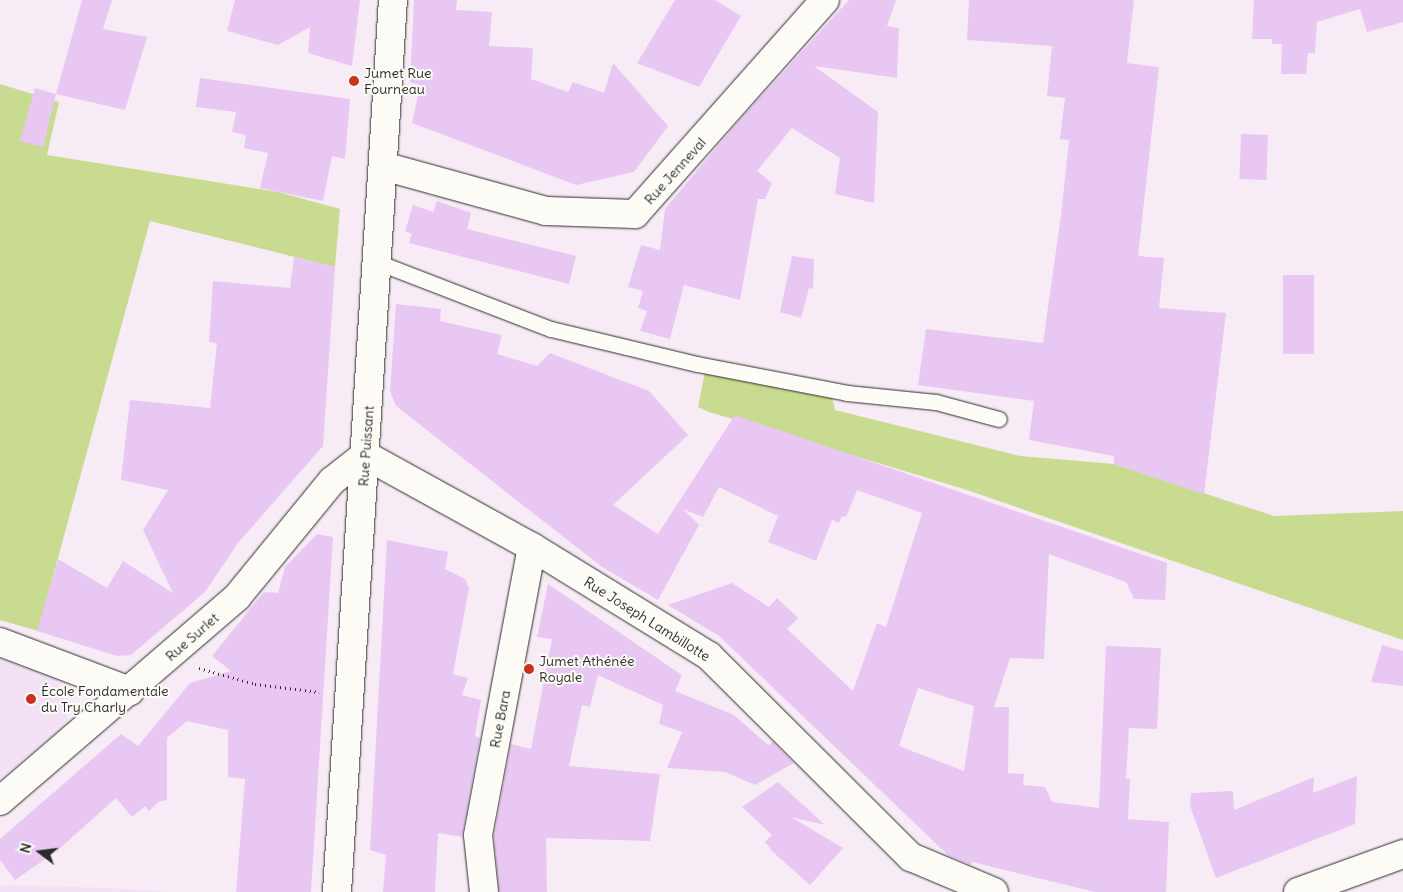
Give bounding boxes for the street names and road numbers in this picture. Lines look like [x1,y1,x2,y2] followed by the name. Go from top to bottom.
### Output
[641,134,709,208] street label: Rue Jenneval
[355,405,377,487] street label: Rue Puissant
[581,573,713,665] street label: Rue Joseph Lambillotte
[162,609,222,665] street label: Rue Surlet
[486,689,514,749] street label: Rue Bara

